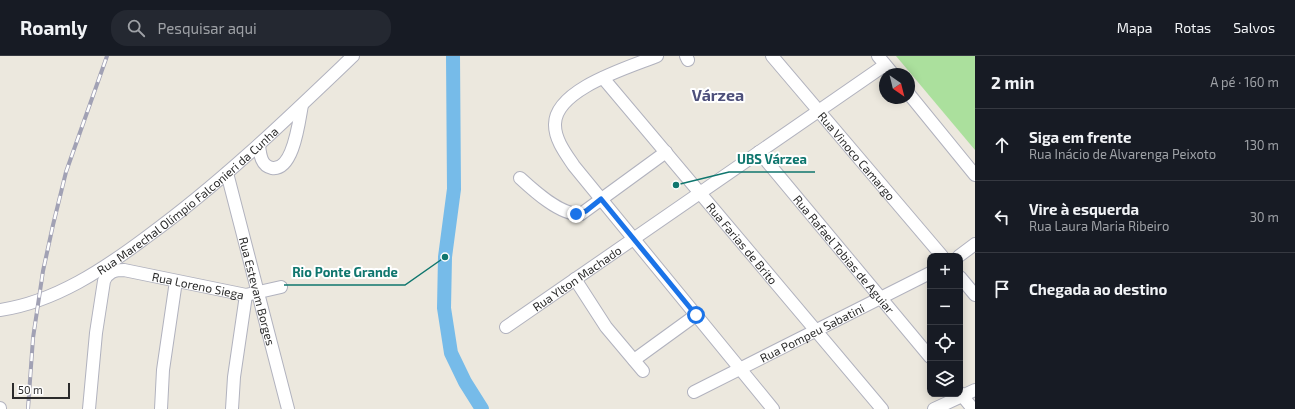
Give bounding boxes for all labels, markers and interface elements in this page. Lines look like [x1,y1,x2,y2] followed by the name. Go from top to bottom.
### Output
[111,10,391,46] search box
[20,16,87,39] text: Roamly
[125,17,147,39] icon: search
[157,19,257,37] text: Pesquisar aqui
[1117,19,1153,36] text: Mapa
[1175,19,1211,36] text: Rotas
[1233,19,1275,36] text: Salvos
[879,68,915,104] north arrow
[991,72,1034,92] text: 2 min
[1210,74,1279,90] text: A pé · 160 m
[692,85,744,104] district label: Várzea
[815,109,898,203] street label: Rua Vinoco Camargo
[94,124,281,277] street label: Rua Marechal Olímpio Falconieri da Cunha
[1029,128,1131,146] text: Siga em frente
[991,134,1013,156] icon: ahead
[1244,137,1279,153] text: 130 m
[1029,146,1216,162] text: Rua Inácio de Alvarenga Peixoto
[729,147,815,172] callout: UBS Várzea
[737,151,807,167] text: UBS Várzea
[791,192,898,316] street label: Rua Rafael Tobias de Aguiar
[704,200,781,287] street label: Rua Farias de Brito
[1029,200,1139,218] text: Vire à esquerda
[567,205,585,223] route end
[991,206,1013,228] icon: left
[1250,209,1279,225] text: 30 m
[1029,218,1169,234] text: Rua Laura Maria Ribeiro
[237,235,278,347] street label: Rua Estevam Borges
[530,242,624,314] street label: Rua Ylton Machado
[927,253,963,397] map controls
[927,253,963,289] button: +
[284,260,405,285] callout: Rio Ponte Grande
[292,264,398,280] text: Rio Ponte Grande
[151,269,245,301] street label: Rua Loreno Siega
[991,278,1013,300] icon: arrive
[1029,280,1167,298] text: Chegada ao destino
[927,289,963,325] button: −
[757,300,866,365] street label: Rua Pompeu Sabatini
[687,306,705,324] route start
[927,325,963,361] button: locate
[927,361,963,397] button: layers
[12,381,70,400] scale bar
[18,383,43,396] text: 50 m

